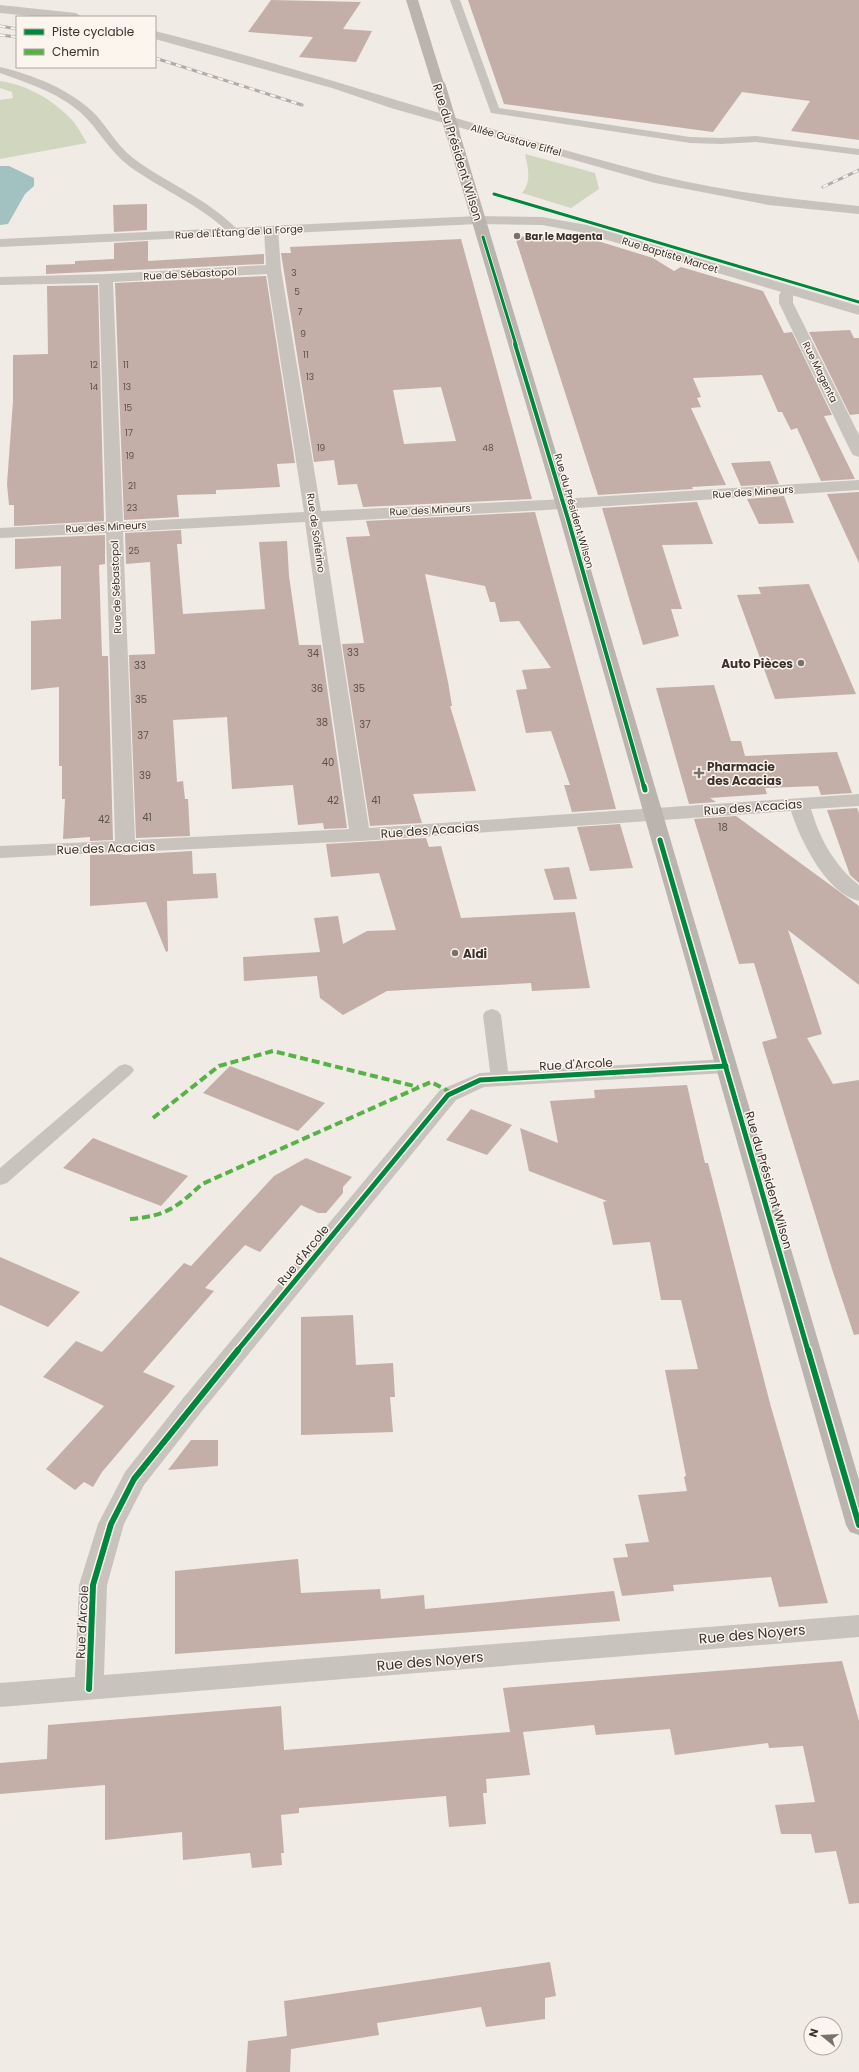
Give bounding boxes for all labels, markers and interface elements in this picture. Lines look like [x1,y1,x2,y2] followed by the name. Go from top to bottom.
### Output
[16,16,156,68] legend
[52,23,134,40] text: Piste cyclable
[52,43,99,60] text: Chemin
[429,81,487,223] street label: Rue du Président Wilson
[469,120,563,160] street label: Allée Gustave Eiffel
[175,221,303,243] street label: Rue de l'Étang de la Forge
[525,229,603,244] place label: Bar le Magenta
[512,231,522,241] marker: Bar le Magenta
[620,233,720,277] street label: Rue Baptiste Marcet
[143,264,237,284] street label: Rue de Sébastopol
[291,267,297,279] house number: 3
[294,286,300,298] house number: 5
[298,306,303,318] house number: 7
[300,328,306,340] house number: 9
[799,339,841,405] street label: Rue Magenta
[303,349,309,361] house number: 11
[90,359,98,371] house number: 12
[123,359,129,371] house number: 11
[306,371,314,383] house number: 13
[90,381,99,393] house number: 14
[123,381,131,393] house number: 13
[124,402,133,414] house number: 15
[125,427,133,439] house number: 17
[317,442,326,454] house number: 19
[482,442,494,454] house number: 48
[126,450,135,462] house number: 19
[550,452,598,570] street label: Rue du Président Wilson
[128,480,136,492] house number: 21
[712,482,794,502] street label: Rue des Mineurs
[303,492,329,574] street label: Rue de Solférino
[389,500,471,520] street label: Rue des Mineurs
[127,502,137,514] house number: 23
[65,517,147,537] street label: Rue des Mineurs
[107,540,125,634] street label: Rue de Sébastopol
[129,545,140,557] house number: 25
[347,645,359,660] house number: 33
[307,646,319,661] house number: 34
[721,655,793,672] place label: Auto Pièces
[134,658,146,673] house number: 33
[796,658,806,668] marker: Auto Pièces
[311,681,323,696] house number: 36
[353,681,365,696] house number: 35
[135,692,147,707] house number: 35
[316,715,328,730] house number: 38
[359,717,371,732] house number: 37
[137,728,149,743] house number: 37
[322,755,334,770] house number: 40
[707,758,782,789] place label: Pharmacie des Acacias
[139,768,151,783] house number: 39
[694,768,704,778] marker: Pharmacie des Acacias
[327,793,339,808] house number: 42
[371,793,381,808] house number: 41
[703,795,803,819] street label: Rue des Acacias
[142,810,152,825] house number: 41
[98,812,110,827] house number: 42
[380,818,480,842] street label: Rue des Acacias
[718,820,728,835] house number: 18
[56,838,156,858] street label: Rue des Acacias
[463,945,487,962] place label: Aldi
[450,948,460,958] marker: Aldi
[539,1054,613,1074] street label: Rue d'Arcole
[741,1109,797,1251] street label: Rue du Président Wilson
[273,1221,333,1289] street label: Rue d'Arcole
[72,1585,92,1659] street label: Rue d'Arcole
[698,1619,806,1649] street label: Rue des Noyers
[376,1646,484,1676] street label: Rue des Noyers
[803,2016,843,2056] north arrow
[805,2026,822,2039] text: N

